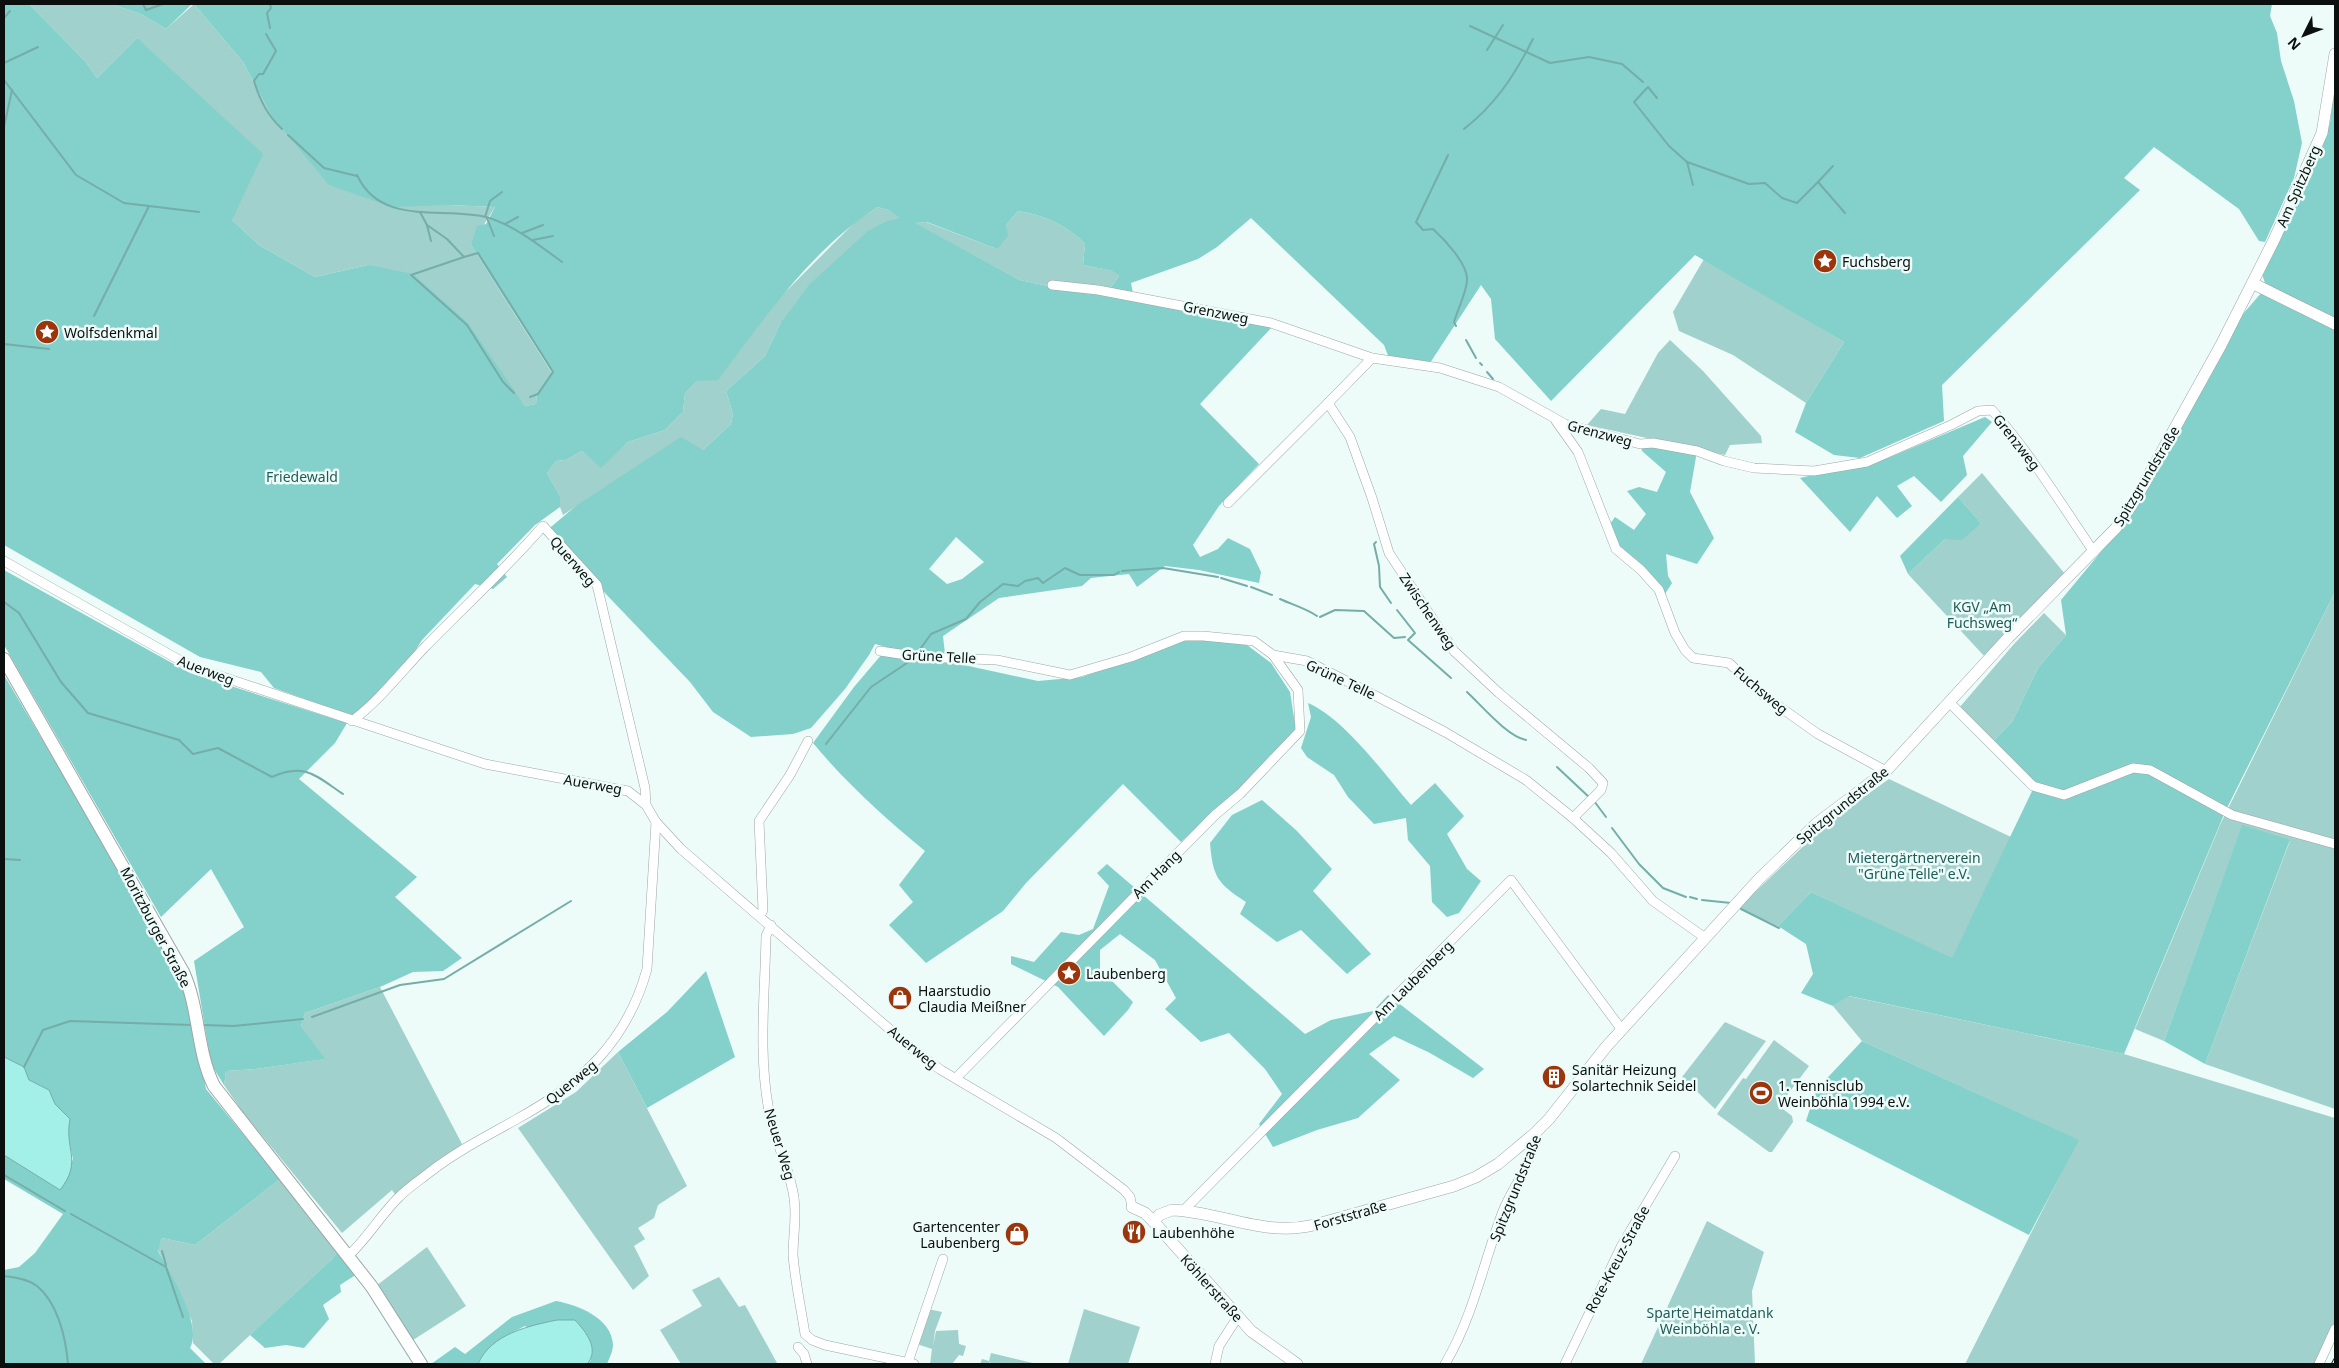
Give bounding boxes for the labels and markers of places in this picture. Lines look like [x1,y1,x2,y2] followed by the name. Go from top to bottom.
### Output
[1812,248,1838,274] place icon: Fuchsberg
[1842,252,1911,271] place label: Fuchsberg
[34,319,60,345] place icon: Wolfsdenkmal
[64,323,158,342] place label: Wolfsdenkmal
[1056,960,1082,986] place icon: Laubenberg
[1086,964,1166,983] place label: Laubenberg
[918,981,1026,1016] place label: Haarstudio Claudia Meißner
[887,985,913,1011] shop icon: Haarstudio Claudia Meißner
[1572,1060,1696,1095] place label: Sanitär Heizung Solartechnik Seidel
[1541,1064,1567,1090] building icon: Sanitär Heizung Solartechnik Seidel
[1778,1076,1910,1111] place label: 1. Tennisclub Weinböhla 1994 e.V.
[1748,1080,1774,1106] sports icon: 1. Tennisclub Weinböhla 1994 e.V.
[913,1217,1000,1252] place label: Gartencenter Laubenberg
[1121,1219,1147,1245] restaurant icon: Laubenhöhe
[1004,1221,1030,1247] shop icon: Gartencenter Laubenberg
[1152,1223,1235,1242] place label: Laubenhöhe

